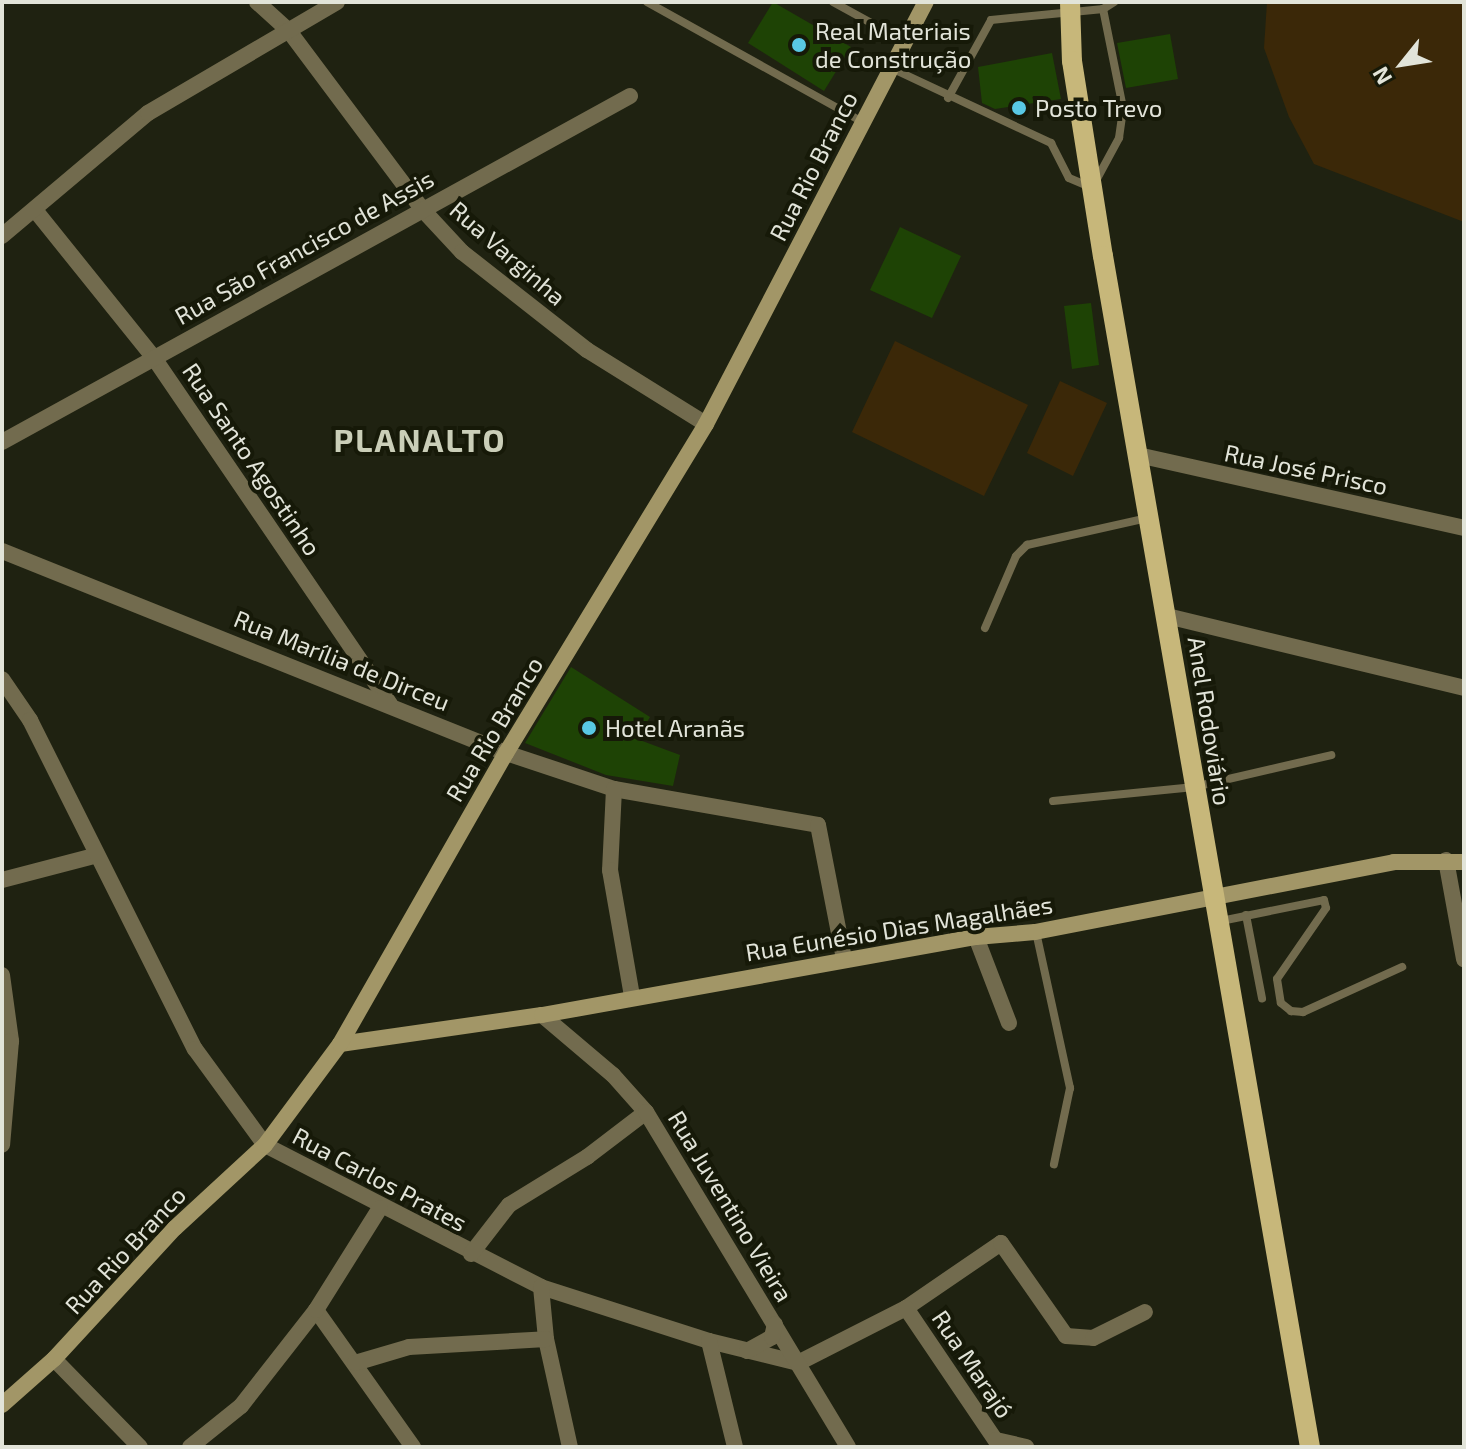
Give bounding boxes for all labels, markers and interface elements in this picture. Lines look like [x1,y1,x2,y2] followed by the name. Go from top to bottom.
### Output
[815,17,971,73] place label: Real Materiais de Construção
[1362,24,1442,104] north arrow
[790,36,808,54] marker: Real Materiais de Construção
[1366,63,1396,89] text: N
[763,87,863,245] street label: Rua Rio Branco
[1035,94,1163,122] place label: Posto Trevo
[1010,99,1028,117] marker: Posto Trevo
[169,164,439,330] street label: Rua São Francisco de Assis
[444,195,572,311] street label: Rua Varginha
[177,357,327,561] street label: Rua Santo Agostinho
[334,420,506,458] district label: PLANALTO
[1222,438,1390,500] street label: Rua José Prisco
[230,604,454,716] street label: Rua Marília de Dirceu
[1182,634,1238,808] street label: Anel Rodoviário
[440,651,548,807] street label: Rua Rio Branco
[605,714,746,742] place label: Hotel Aranãs
[580,719,598,737] marker: Hotel Aranãs
[743,889,1055,967] street label: Rua Eunésio Dias Magalhães
[662,1105,800,1307] street label: Rua Juventino Vieira
[288,1121,472,1237] street label: Rua Carlos Prates
[59,1180,191,1320] street label: Rua Rio Branco
[926,1305,1020,1423] street label: Rua Marajó

